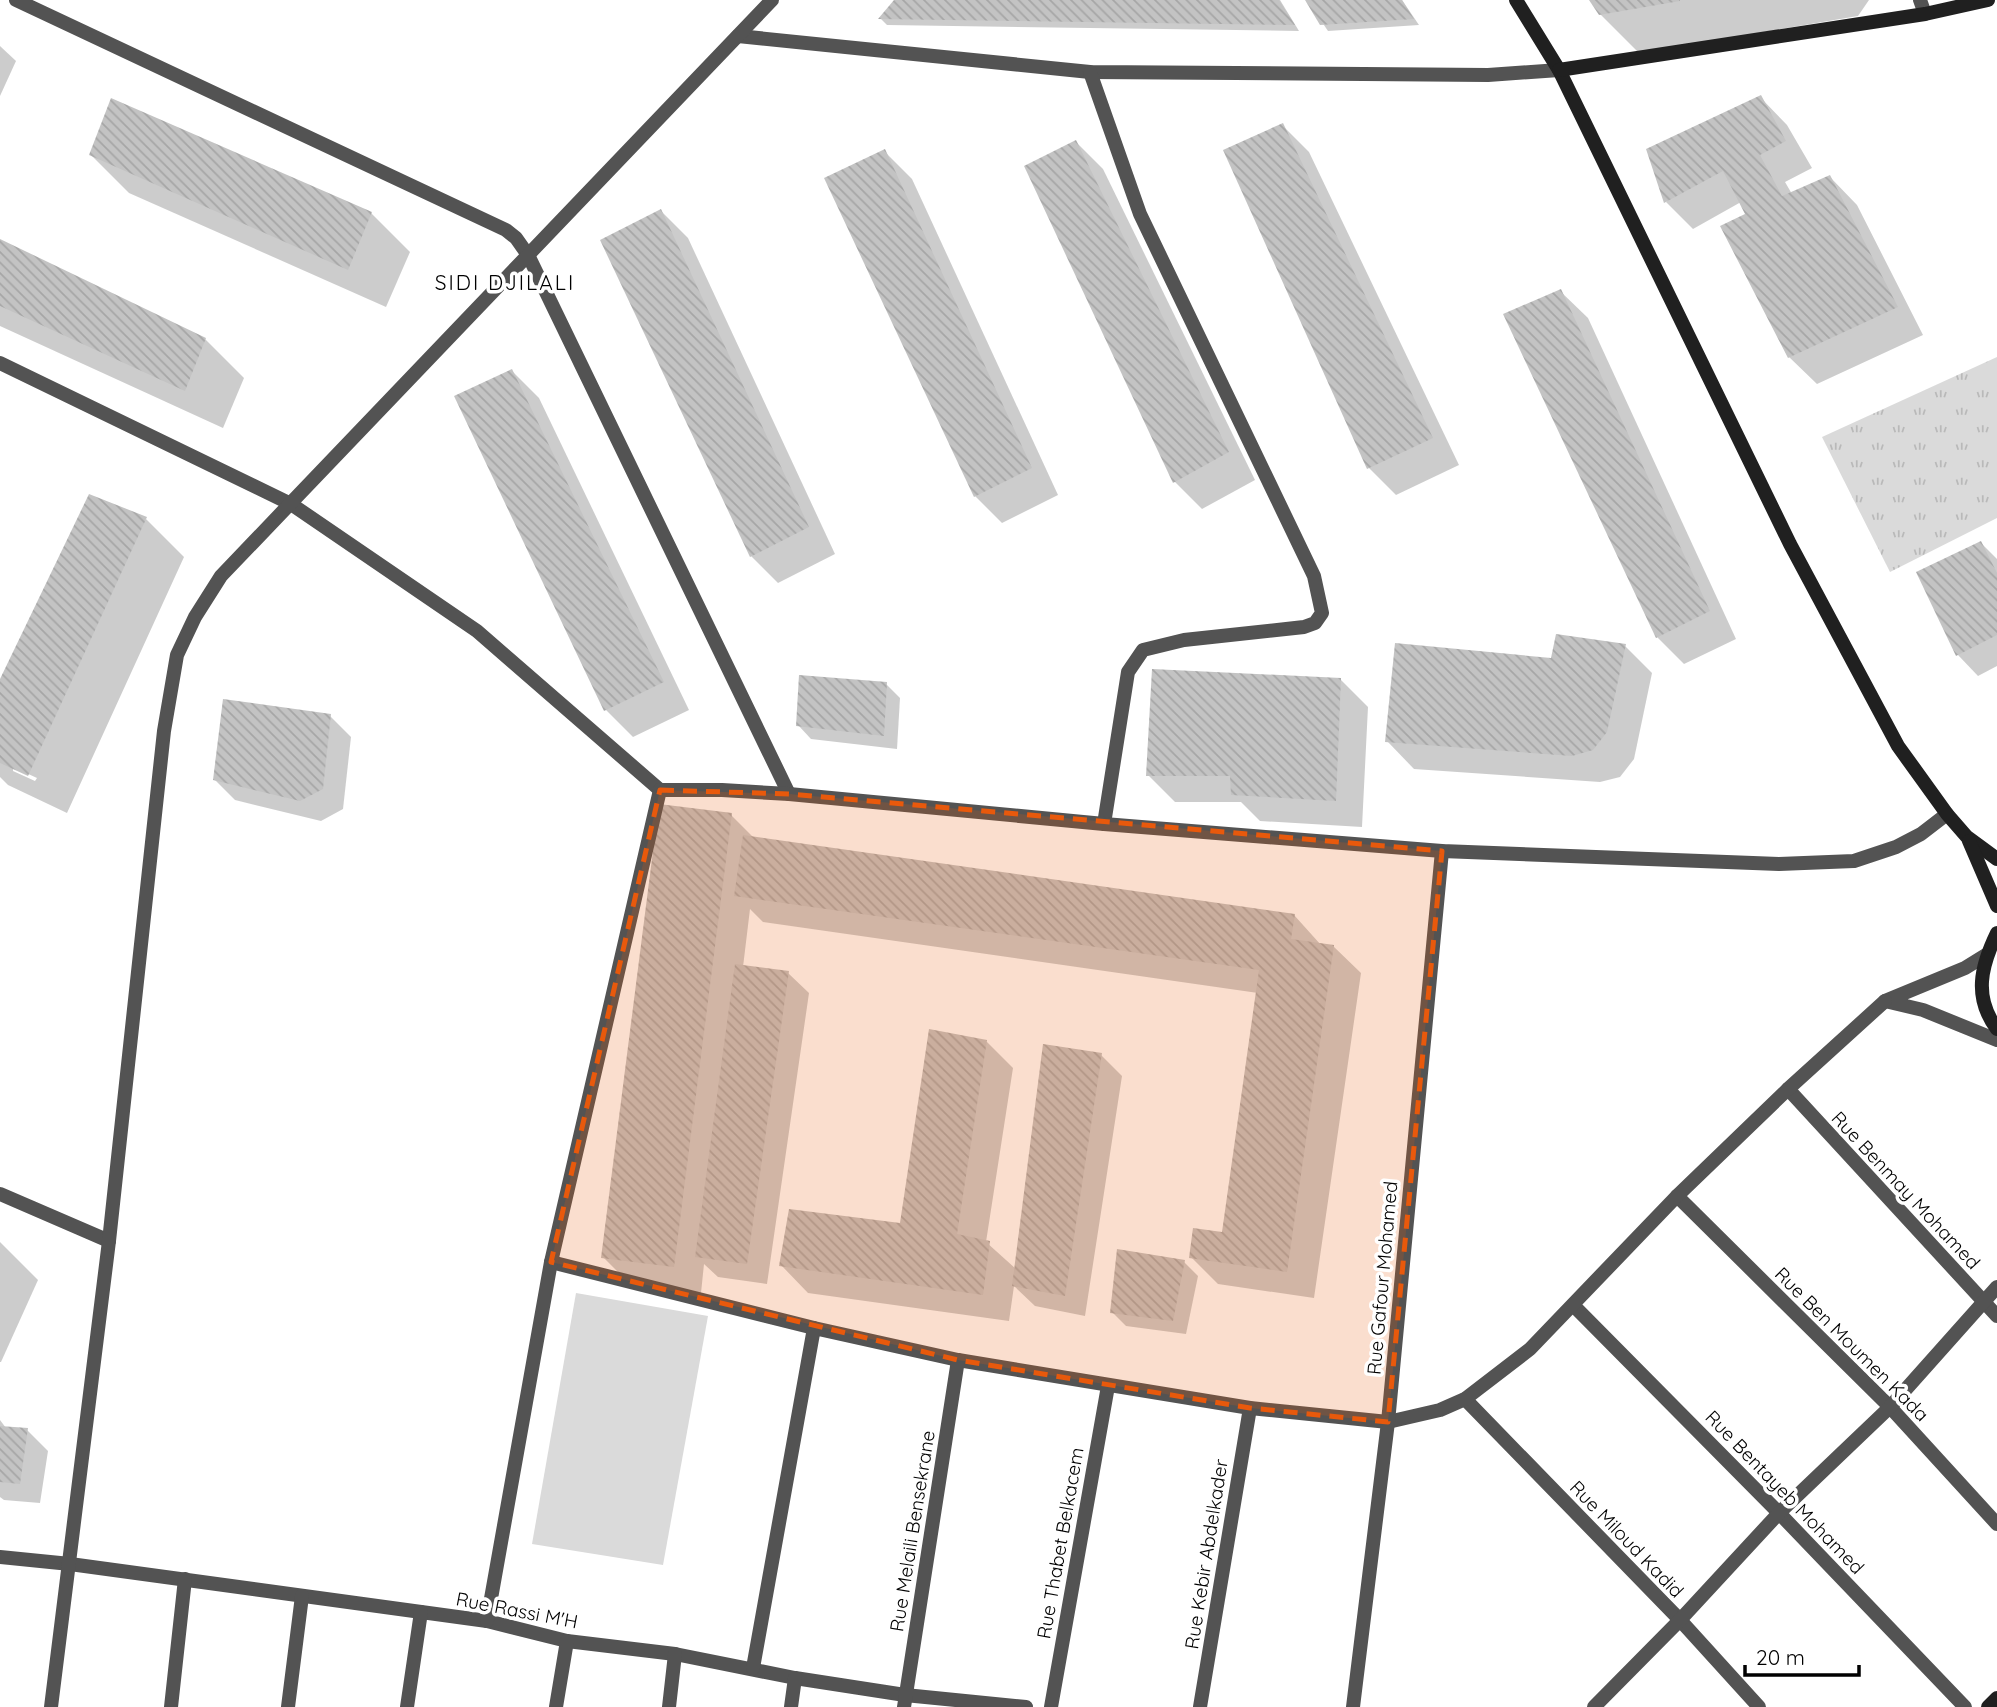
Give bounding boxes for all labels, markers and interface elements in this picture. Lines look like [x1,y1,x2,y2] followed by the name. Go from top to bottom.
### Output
[435,269,575,295] district label: SIDI DJILALI
[1827,1106,1985,1274] street label: Rue Benmay Mohamed
[1362,1180,1402,1376] street label: Rue Gafour Mohamed
[1770,1262,1934,1426] street label: Rue Ben Moumen Kada
[1700,1405,1870,1579] street label: Rue Bentayeb Mohamed
[884,1429,940,1633] street label: Rue Melaili Bensekrane
[1031,1445,1089,1641] street label: Rue Thabet Belkacem
[1179,1457,1233,1651] street label: Rue Kebir Abdelkader
[1565,1475,1689,1603] street label: Rue Miloud Kadid
[454,1586,580,1634] street label: Rue Rassi M'H
[1745,1634,1859,1678] scale bar
[1756,1644,1805,1670] text: 20 m

